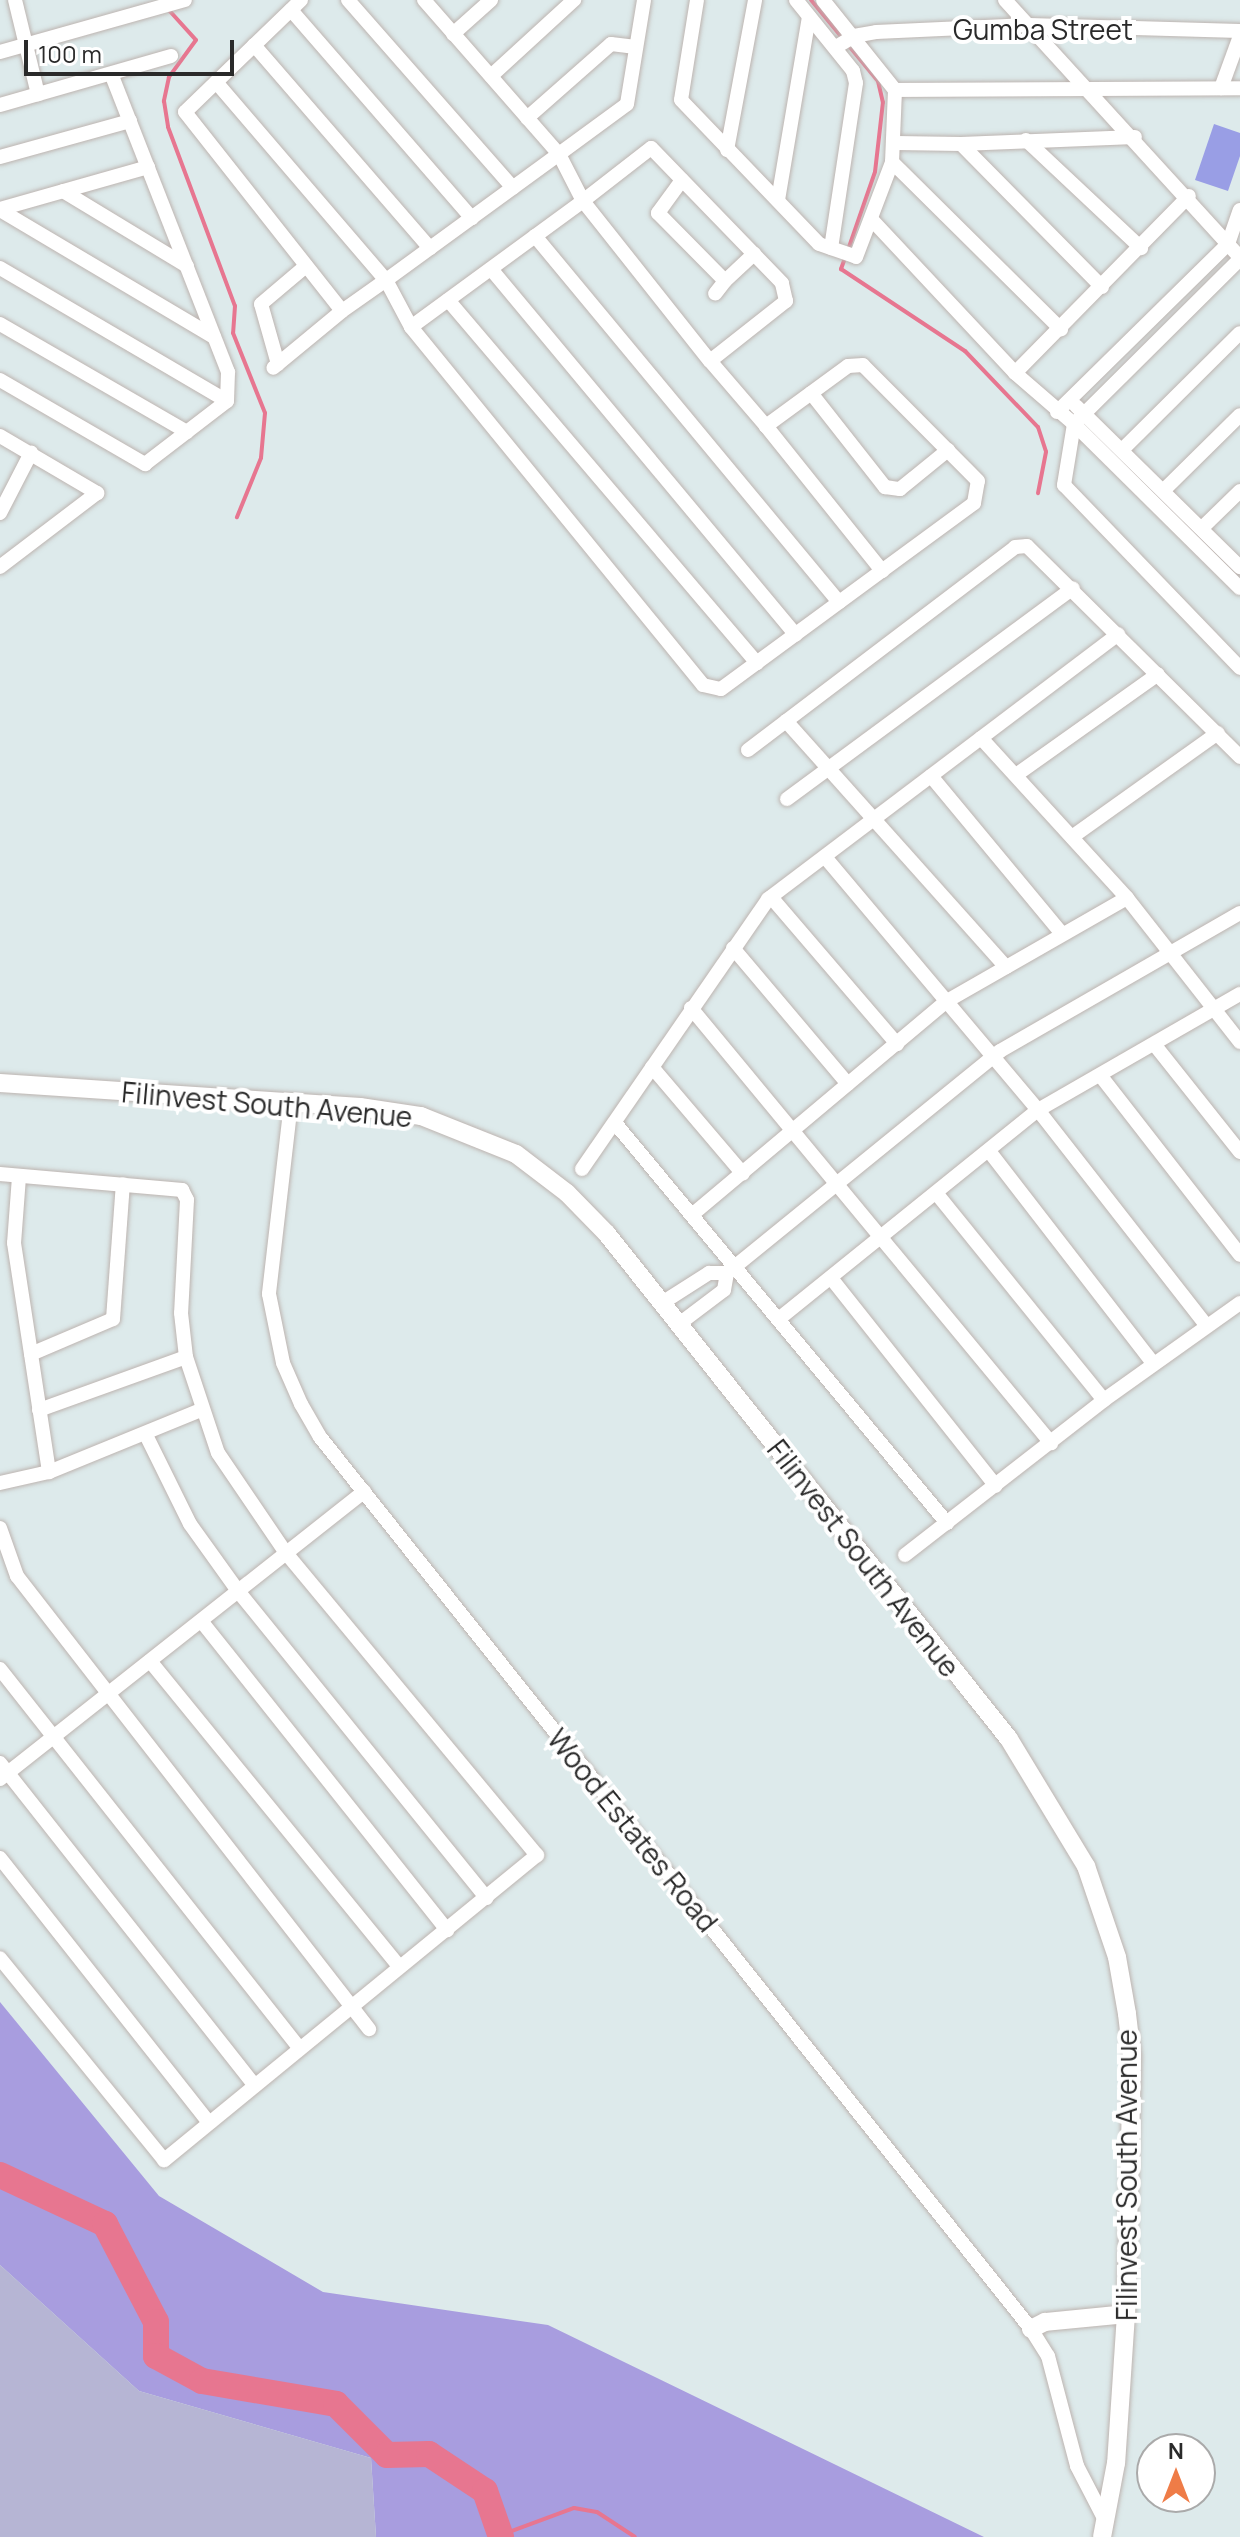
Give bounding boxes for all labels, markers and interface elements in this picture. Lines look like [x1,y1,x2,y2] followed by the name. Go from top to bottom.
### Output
[953,12,1133,46] street label: Gumba Street
[28,24,238,74] scale bar
[38,37,102,70] text: 100 m
[120,1075,414,1133] street label: Filinvest South Avenue
[761,1433,967,1683] street label: Filinvest South Avenue
[541,1722,725,1938] street label: Wood Estates Road
[1109,2029,1143,2321] street label: Filinvest South Avenue
[1136,2433,1216,2513] north arrow
[1168,2436,1184,2466] text: N

